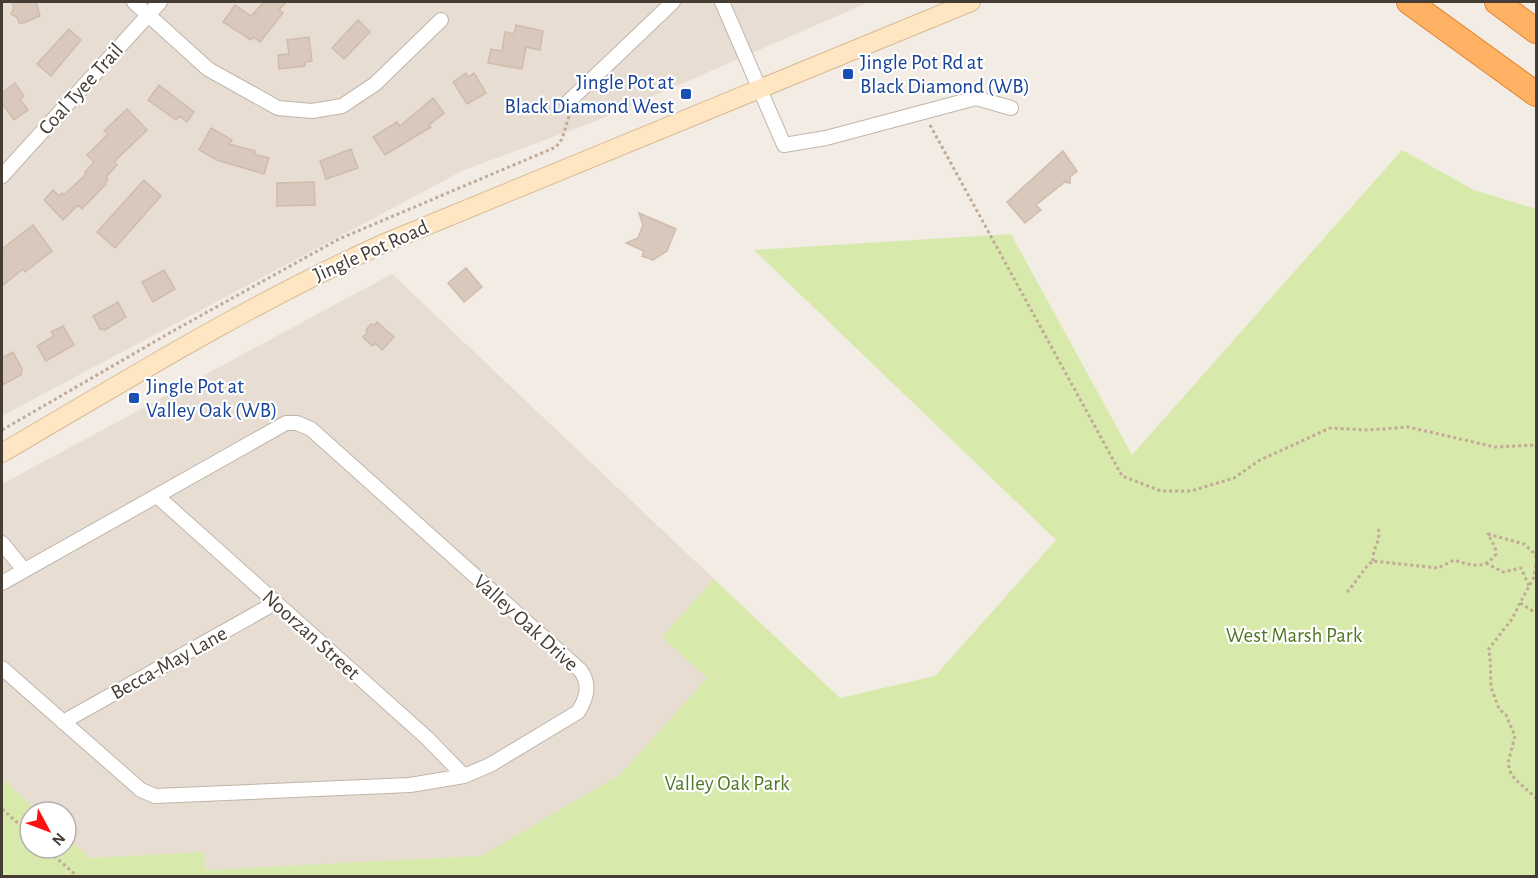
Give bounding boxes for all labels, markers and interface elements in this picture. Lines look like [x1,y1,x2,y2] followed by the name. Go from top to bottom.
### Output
[35,39,127,139] street label: Coal Tyee Trail
[860,52,1030,97] place label: Jingle Pot Rd at Black Diamond (WB)
[841,67,855,81] marker: Jingle Pot Rd at Black Diamond (WB)
[505,72,674,117] place label: Jingle Pot at Black Diamond West
[679,87,693,101] marker: Jingle Pot at Black Diamond West
[310,216,432,286] street label: Jingle Pot Road
[146,376,277,421] place label: Jingle Pot at Valley Oak (WB)
[127,391,141,405] marker: Jingle Pot at Valley Oak (WB)
[470,571,582,675] street label: Valley Oak Drive
[258,586,364,684] street label: Noorzan Street
[107,622,231,704] street label: Becca-May Lane
[1226,625,1363,646] park label: West Marsh Park
[664,773,790,794] park label: Valley Oak Park
[18,800,78,860] north arrow
[49,830,68,849] text: N

